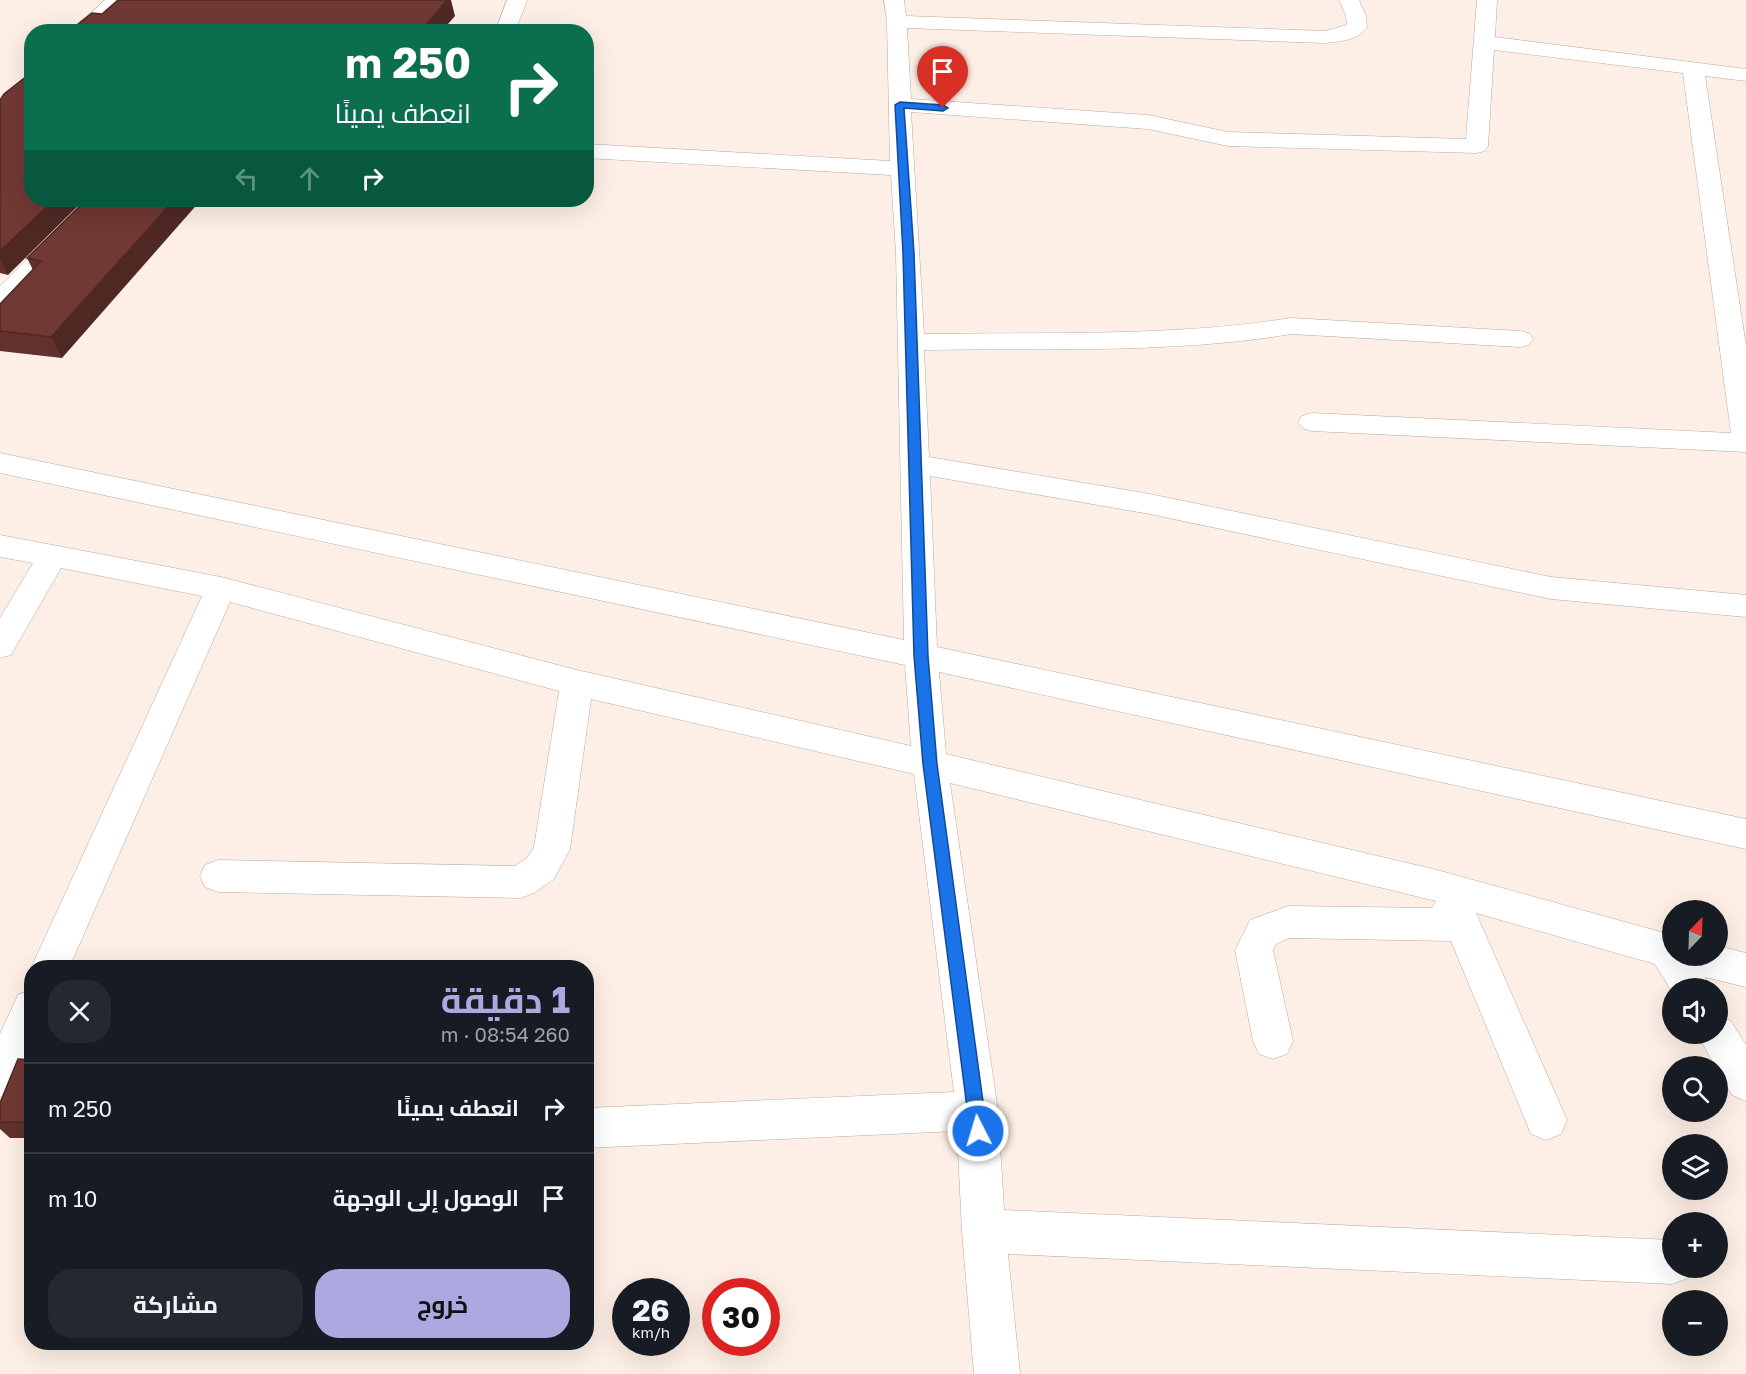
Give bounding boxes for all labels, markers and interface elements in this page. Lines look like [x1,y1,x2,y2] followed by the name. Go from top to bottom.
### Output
[345,37,471,87] text: 250 m
[917,46,968,108] pin
[492,48,570,126] icon: right
[926,55,959,88] icon: arrive
[335,97,471,129] text: انعطف يمينًا
[230,162,263,195] icon: left
[293,162,326,195] icon: ahead
[356,162,389,195] icon: right
[1662,900,1728,966] north arrow
[1662,900,1728,1356] map controls
[441,978,570,1021] text: 1 دقيقة
[1662,978,1728,1044] button: sound
[48,980,111,1043] button: close
[441,1022,570,1046] text: 260 m · 08:54
[1662,1056,1728,1122] button: search
[537,1092,570,1125] icon: right
[396,1094,519,1121] text: انعطف يمينًا
[48,1095,112,1122] text: 250 m
[946,1099,1010,1163] position arrow
[1662,1134,1728,1200] button: layers
[537,1182,570,1215] icon: arrive
[333,1184,519,1211] text: الوصول إلى الوجهة
[48,1185,97,1212] text: 10 m
[1662,1212,1728,1278] button: +
[48,1269,303,1338] button: مشاركة
[315,1269,570,1338] button: خروج
[702,1278,780,1356] speed limit sign: 30
[1662,1290,1728,1356] button: −
[632,1292,670,1328] text: 26
[632,1323,670,1341] text: km/h

